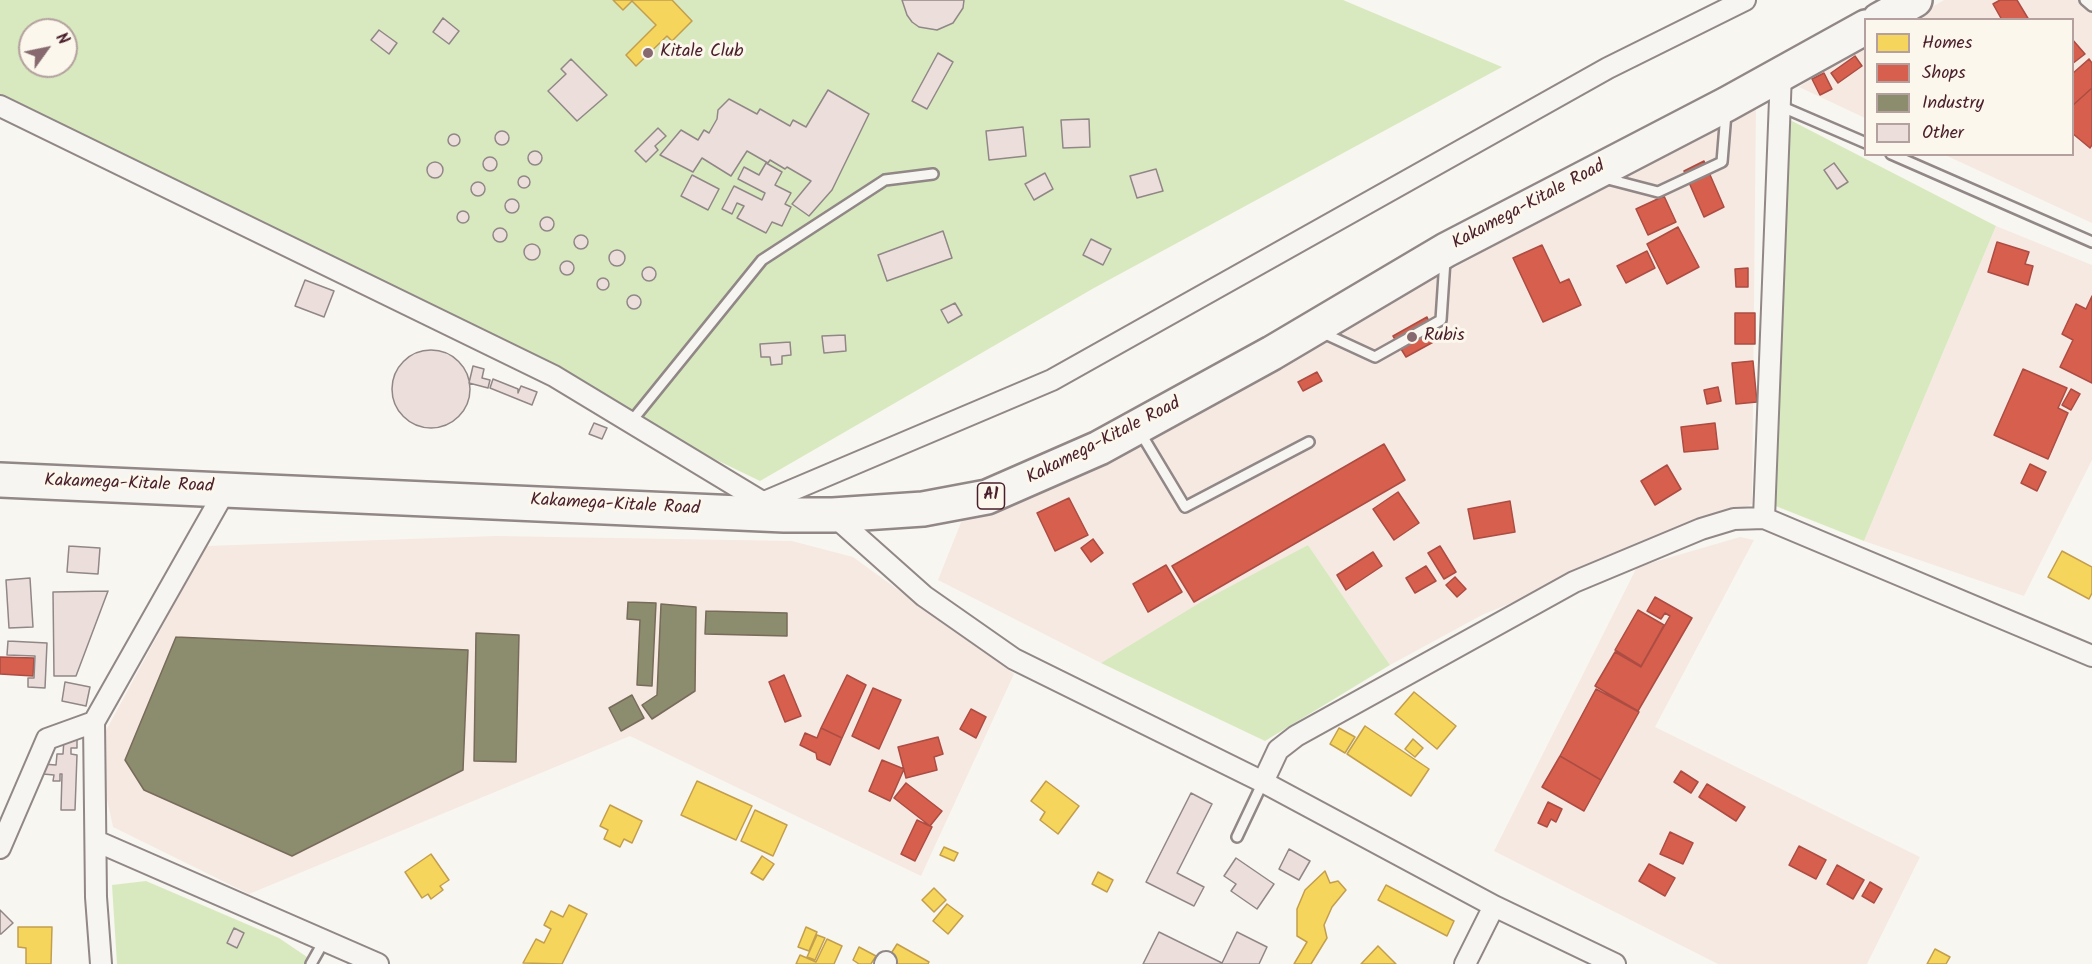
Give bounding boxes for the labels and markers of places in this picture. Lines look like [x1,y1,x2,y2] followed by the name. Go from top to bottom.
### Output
[660,42,743,64] place label: Kitale Club
[641,46,655,60] marker: Kitale Club
[1424,326,1465,348] place label: Rubis
[1405,330,1419,344] marker: Rubis

